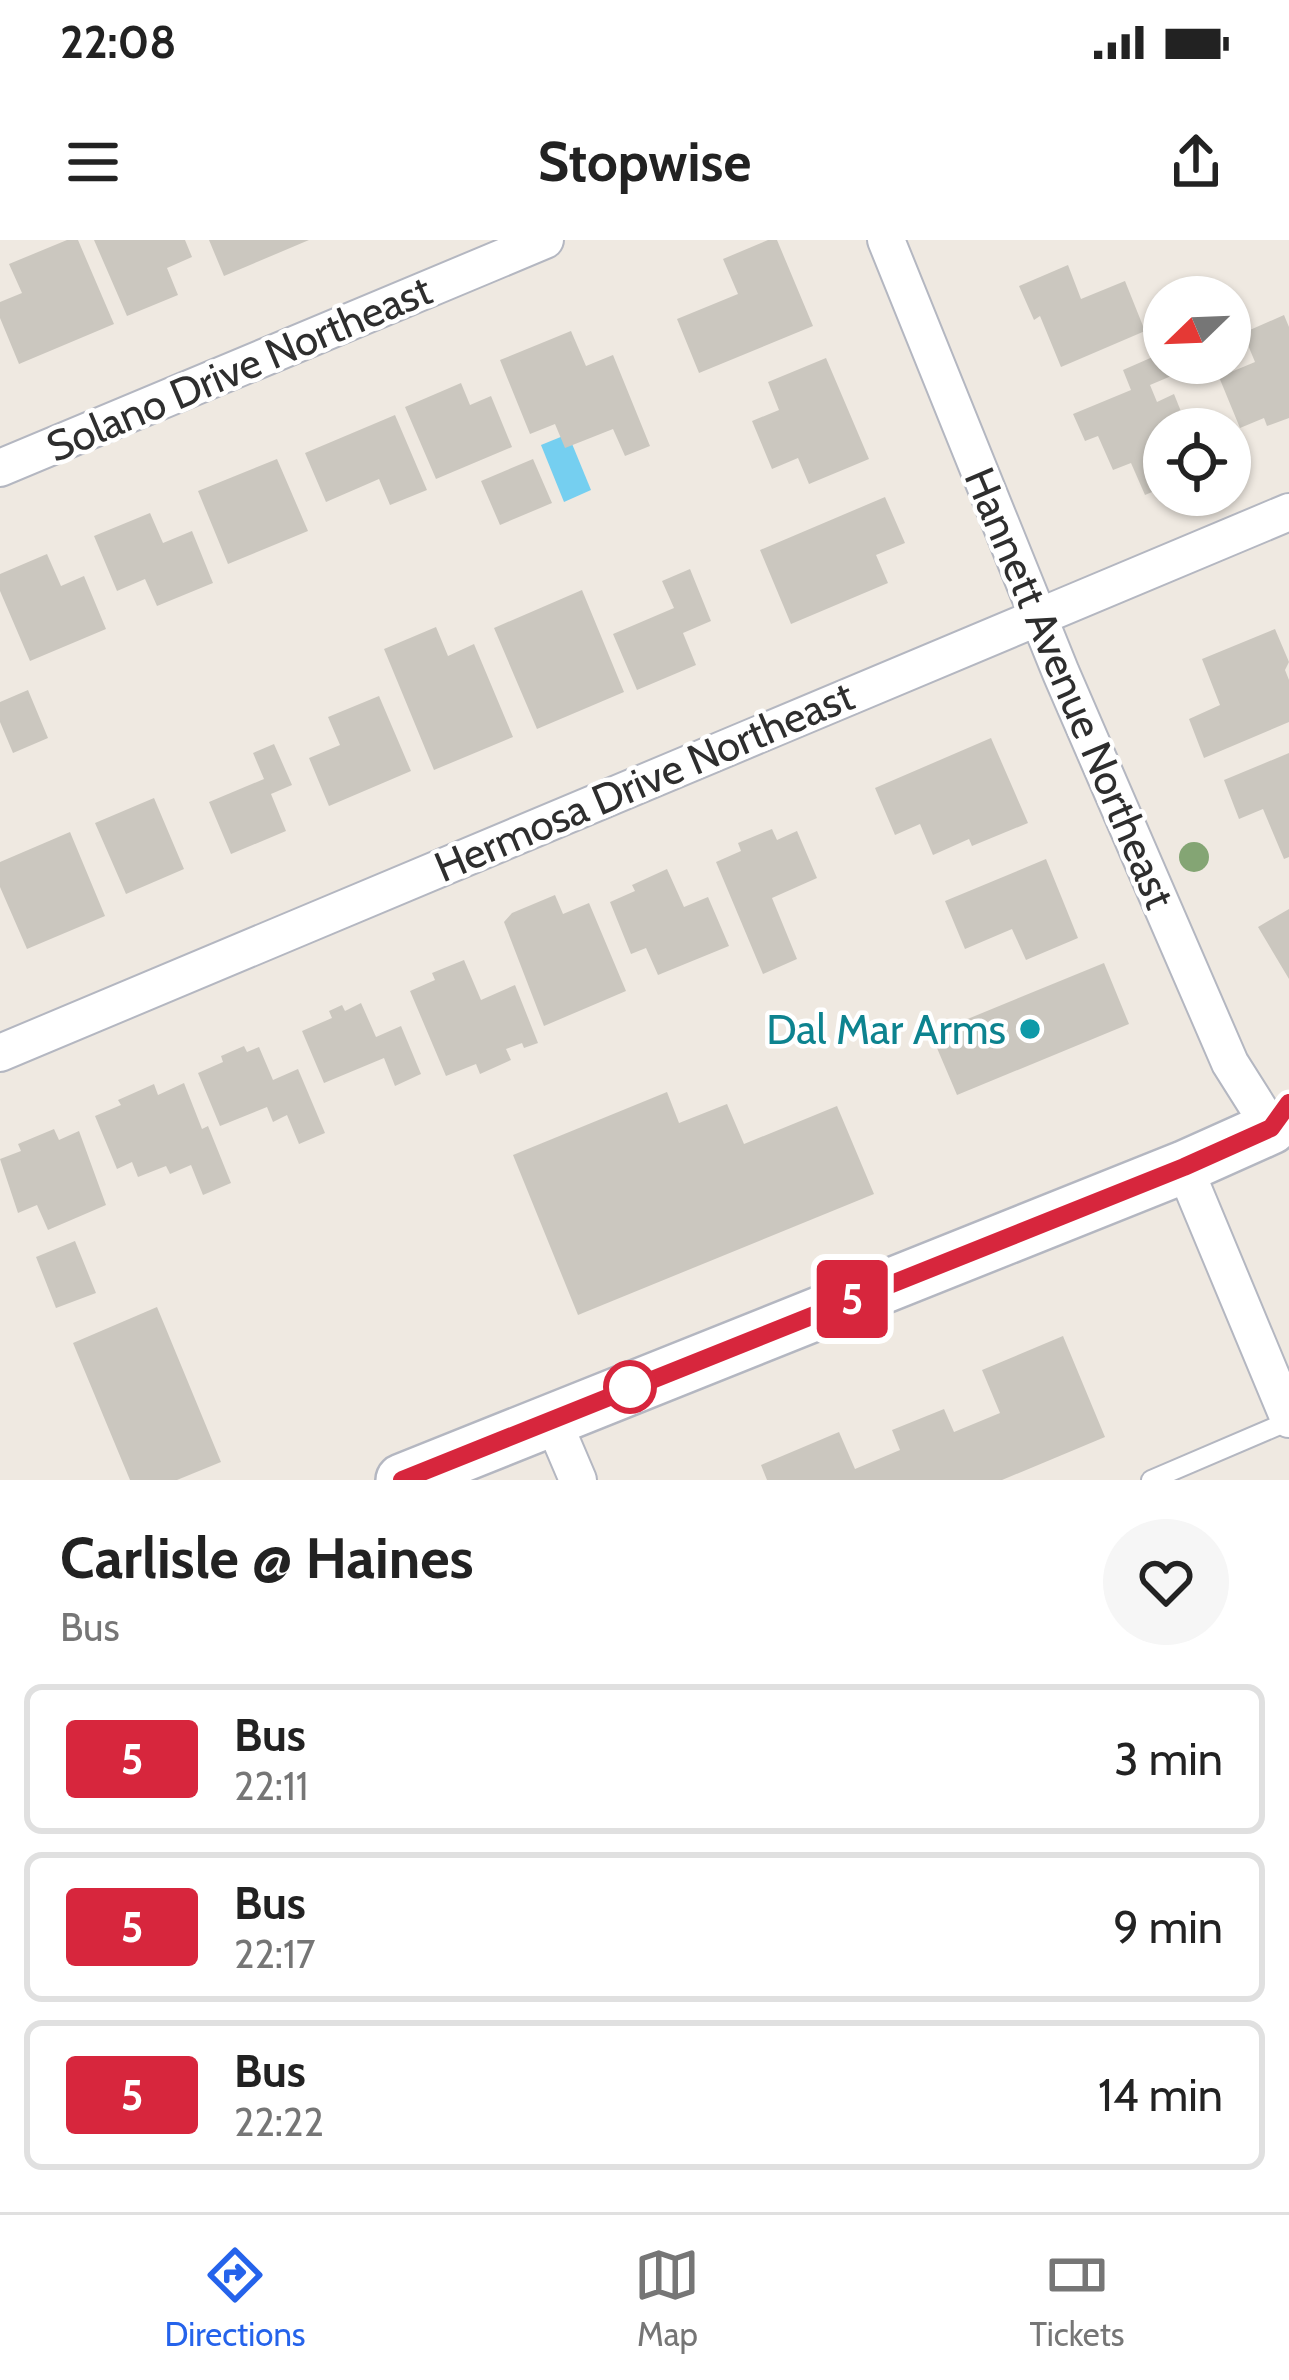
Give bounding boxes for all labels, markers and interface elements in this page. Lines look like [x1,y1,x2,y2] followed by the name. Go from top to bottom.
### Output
[60,15,177,69] text: 22:08
[60,129,126,195] icon: menu
[538,129,751,195] text: Stopwise
[1163,129,1229,195] icon: share
[39,263,439,473] street label: Solano Drive Northeast
[1143,276,1251,384] north arrow
[1143,276,1251,516] map controls
[1143,408,1251,516] button: locate
[954,460,1186,916] street label: Hannett Avenue Northeast
[427,669,861,893] street label: Hermosa Drive Northeast
[766,1003,1006,1055] place label: Dal Mar Arms
[1017,1016,1043,1042] marker: Dal Mar Arms
[813,1260,891,1338] line badge: 5
[841,1273,863,1325] text: 5
[605,1362,655,1412] unlabelled marker
[1103,1519,1229,1645] button: heart
[60,1523,474,1592] text: Carlisle @ Haines
[60,1603,120,1651] text: Bus
[234,1708,306,1762] text: Bus
[1114,1732,1223,1786] text: 3 min
[121,1733,143,1785] text: 5
[234,1762,308,1810] text: 22:11
[234,1876,306,1930] text: Bus
[1113,1900,1223,1954] text: 9 min
[121,1901,143,1953] text: 5
[234,1930,315,1978] text: 22:17
[234,2044,306,2098] text: Bus
[1098,2068,1223,2122] text: 14 min
[121,2069,143,2121] text: 5
[234,2098,324,2146] text: 22:22
[164,2242,306,2354] tab: Directions
[634,2242,700,2354] tab: Map
[1029,2242,1124,2354] tab: Tickets

